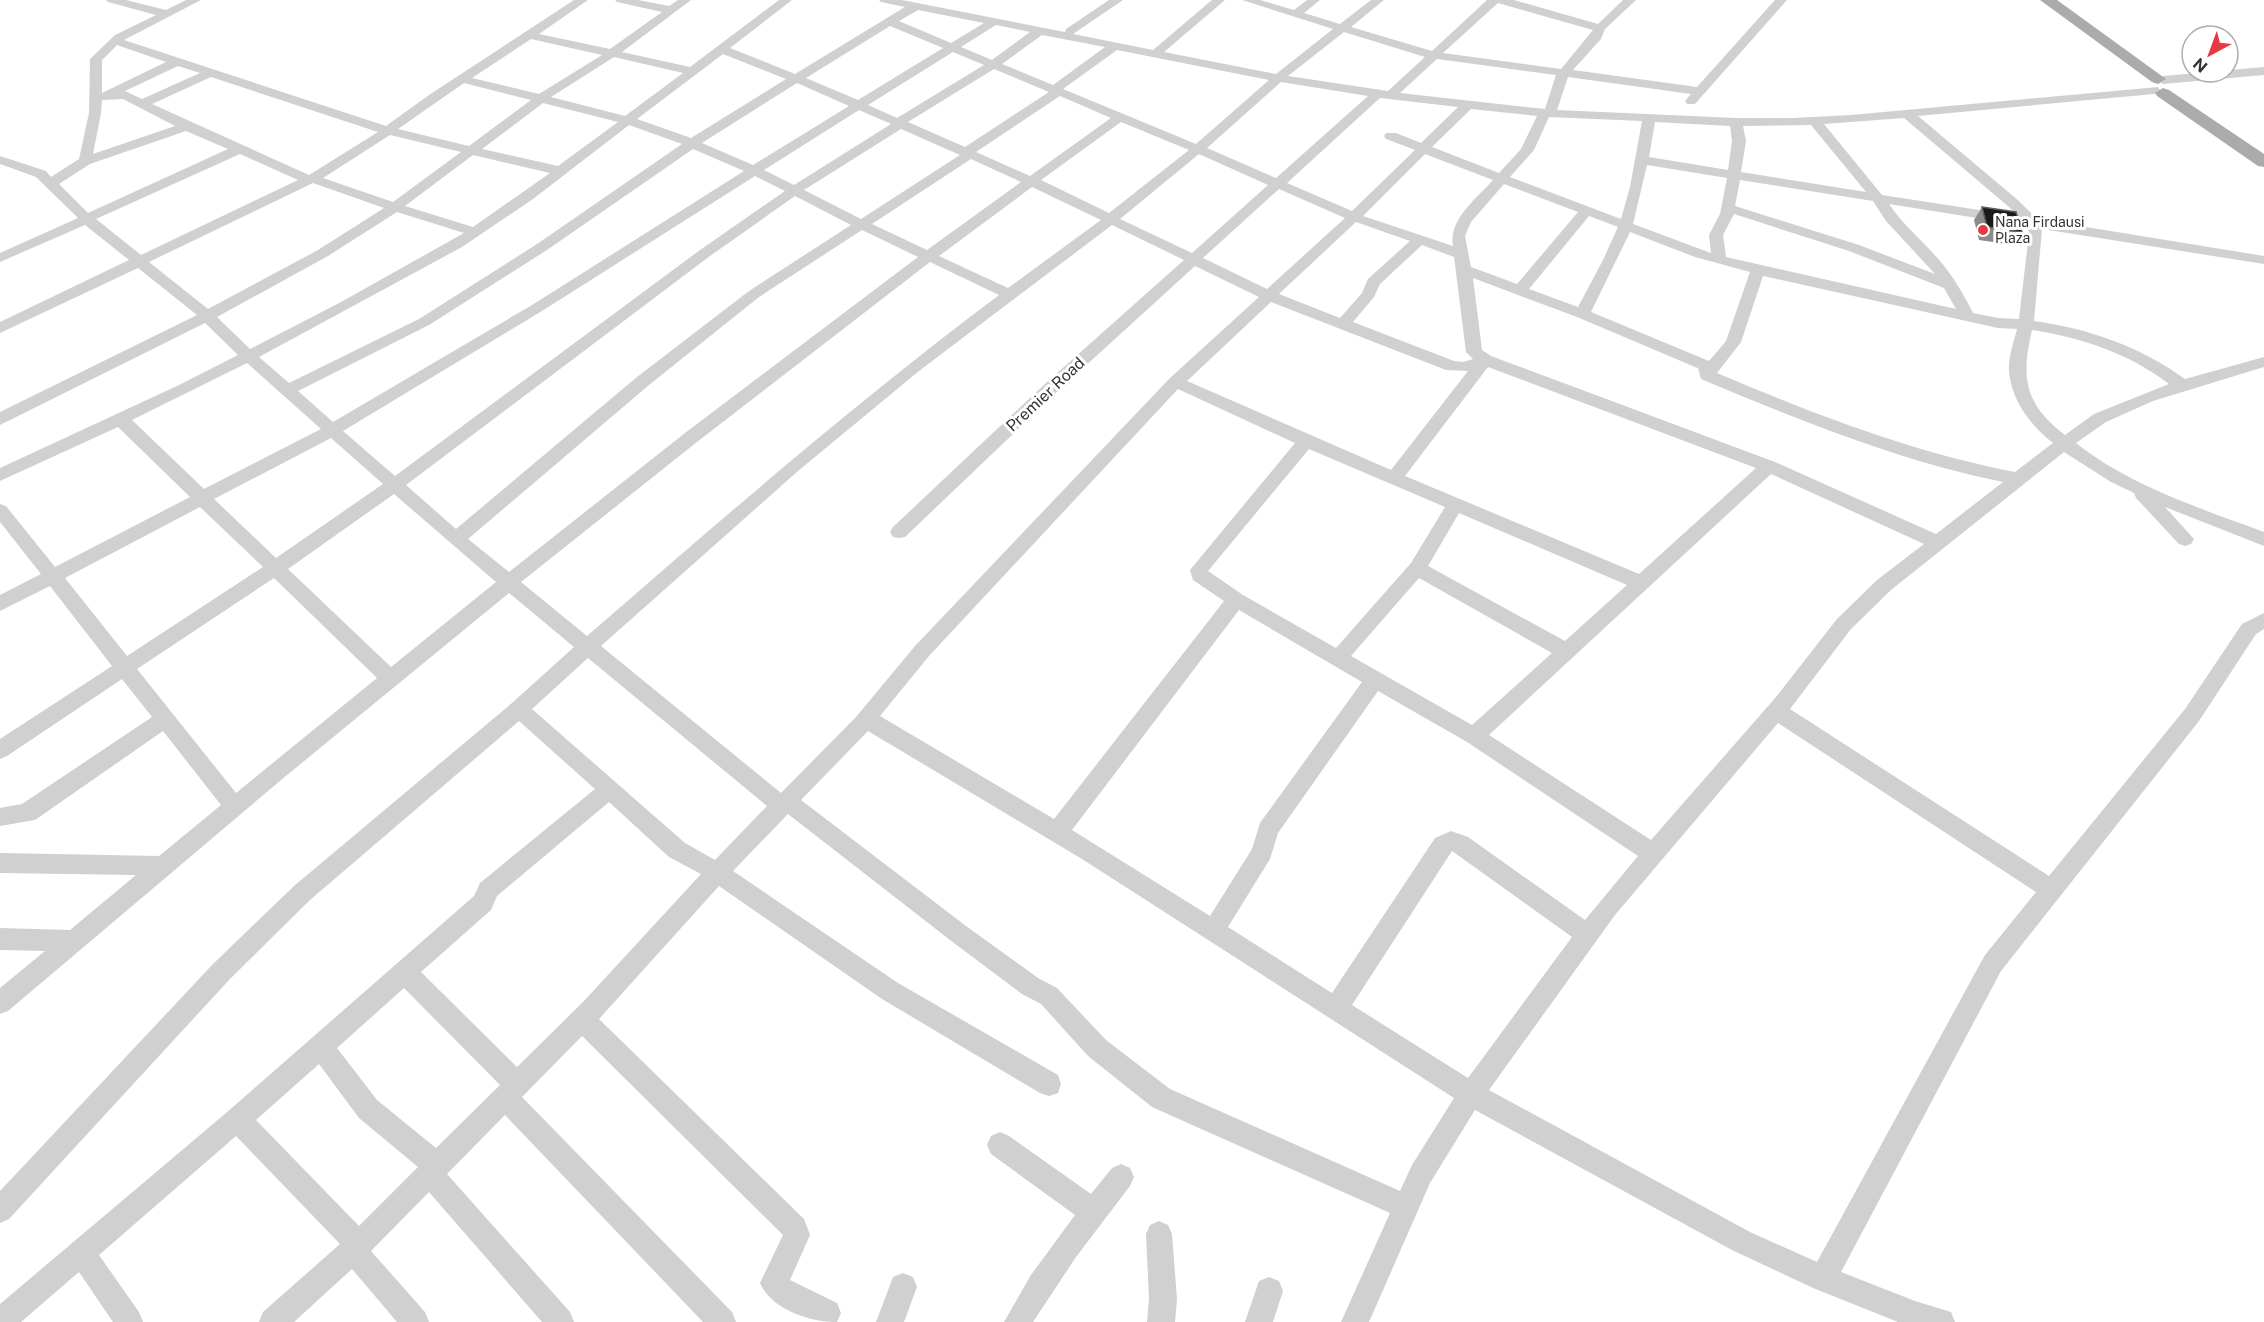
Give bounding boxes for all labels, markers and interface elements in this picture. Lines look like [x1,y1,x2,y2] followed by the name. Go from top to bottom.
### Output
[2180,24,2240,84] north arrow
[2190,54,2211,76] text: N
[1995,214,2084,246] place label: Nana Firdausi Plaza
[1976,223,1990,237] marker: Nana Firdausi Plaza
[1002,353,1088,436] street label: Premier Road

